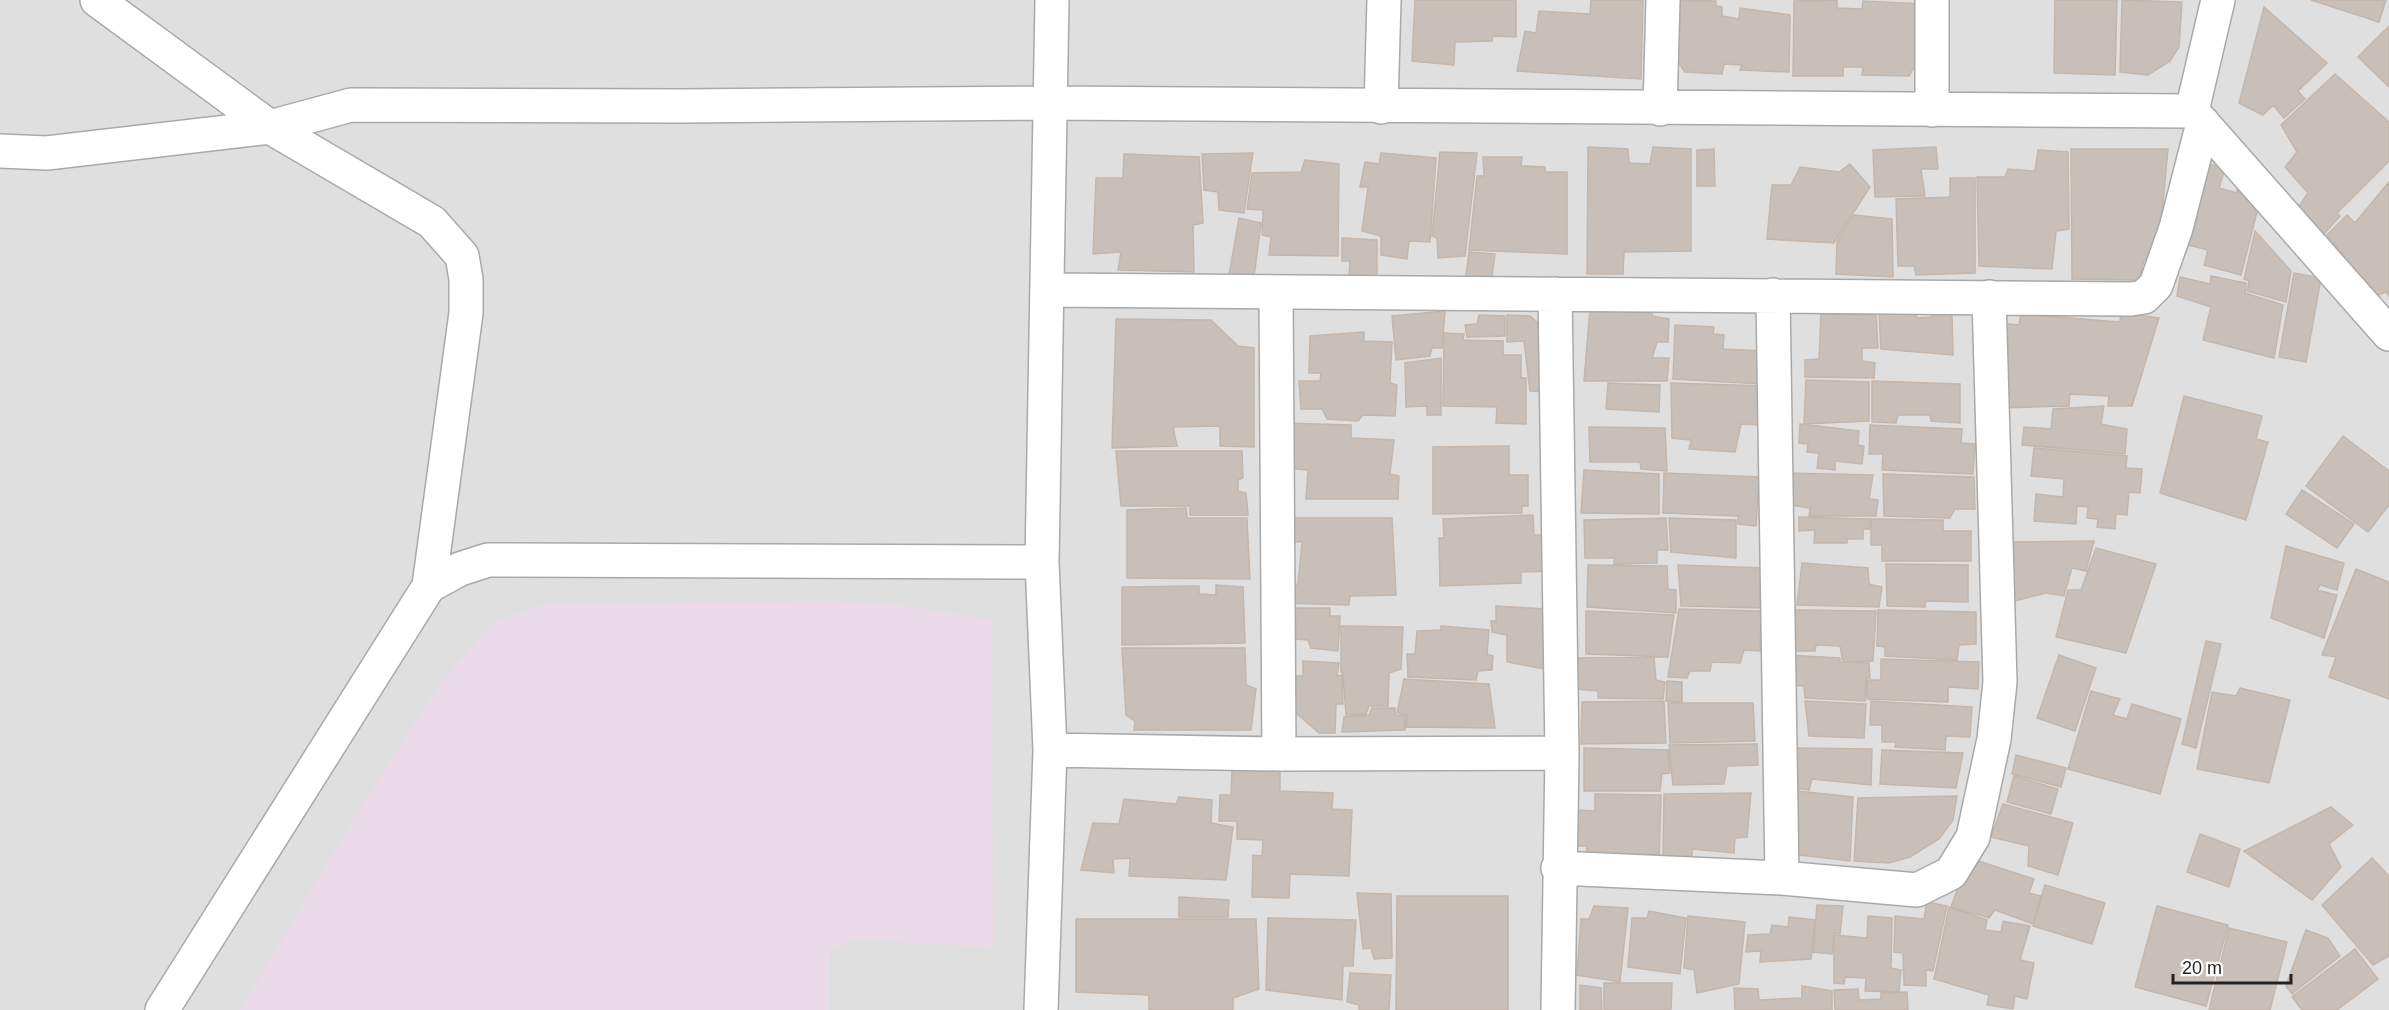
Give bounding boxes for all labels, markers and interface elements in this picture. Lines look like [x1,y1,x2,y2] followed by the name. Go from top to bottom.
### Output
[2173,947,2292,985] scale bar
[2182,958,2222,978] text: 20 m

